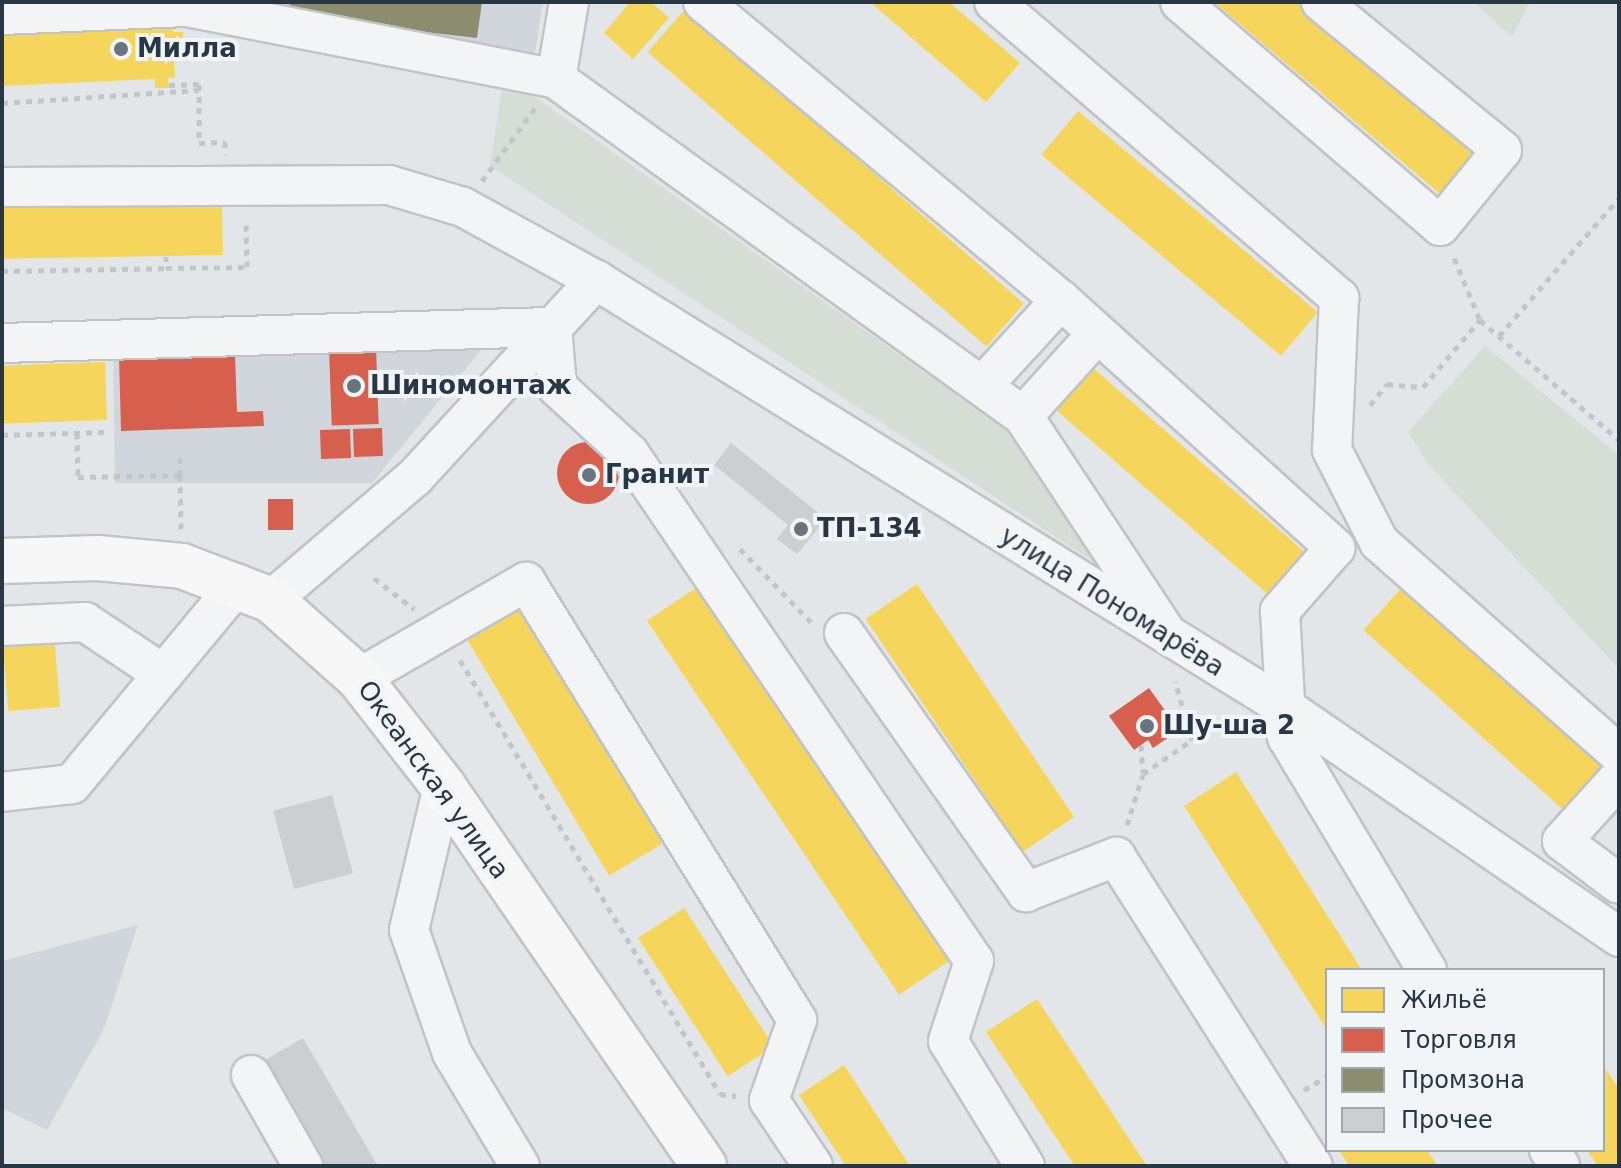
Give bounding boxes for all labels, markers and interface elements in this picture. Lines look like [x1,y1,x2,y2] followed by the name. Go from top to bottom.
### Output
[137,33,237,65] place label: Милла
[112,40,130,58] marker: Милла
[370,370,572,402] place label: Шиномонтаж
[345,377,363,395] marker: Шиномонтаж
[605,459,709,491] place label: Гранит
[580,466,598,484] marker: Гранит
[817,513,922,545] place label: ТП-134
[792,520,810,538] marker: ТП-134
[994,520,1230,684] street label: улица Пономарёва
[351,675,515,885] street label: Океанская улица
[1163,710,1295,742] place label: Шу-ша 2
[1138,717,1156,735] marker: Шу-ша 2
[1325,968,1605,1152] legend
[1401,986,1487,1014] text: Жильё
[1401,1026,1517,1054] text: Торговля
[1401,1066,1525,1094] text: Промзона
[1401,1106,1493,1134] text: Прочее

